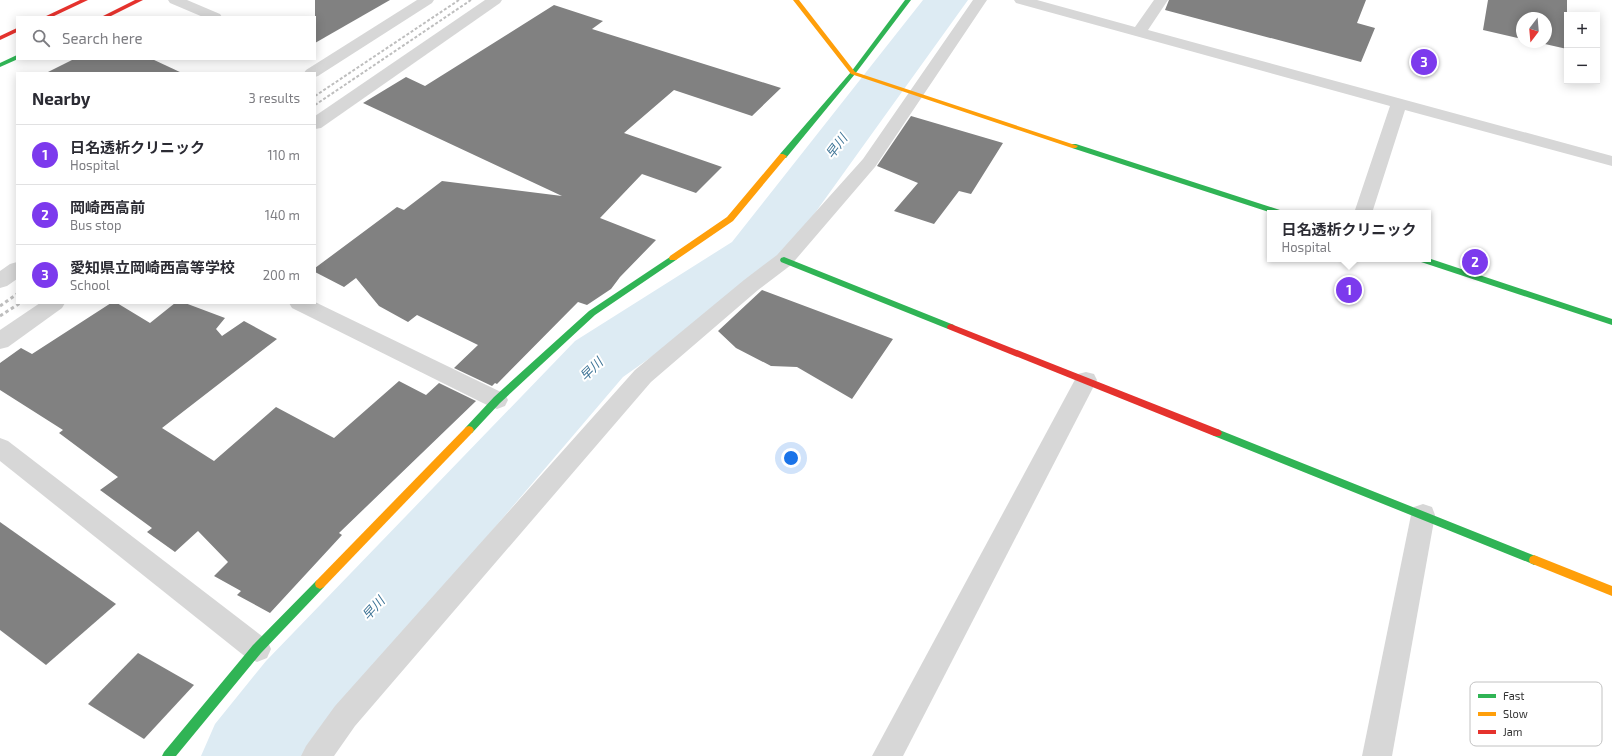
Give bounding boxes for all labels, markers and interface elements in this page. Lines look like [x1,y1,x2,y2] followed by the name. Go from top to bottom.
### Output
[1516,12,1552,48] north arrow
[1564,12,1600,84] map controls
[1564,12,1600,48] button: +
[16,16,316,60] search box
[30,27,52,49] icon: search
[62,29,143,47] text: Search here
[1411,47,1437,77] pin: 3
[1564,48,1600,84] button: −
[32,88,90,108] text: Nearby
[249,90,300,106] text: 3 results
[822,129,851,161] water label: 早川
[70,138,205,156] text: 日名透析クリニック
[42,147,48,163] text: 1
[268,147,300,163] text: 110 m
[70,157,119,173] text: Hospital
[70,198,145,216] text: 岡崎西高前
[41,207,49,223] text: 2
[265,207,300,223] text: 140 m
[1267,210,1431,262] popup
[70,217,121,233] text: Bus stop
[1281,220,1417,238] text: 日名透析クリニック
[1281,239,1331,255] text: Hospital
[1462,247,1488,277] pin: 2
[70,258,235,276] text: 愛知県立岡崎西高等学校
[41,267,49,283] text: 3
[263,267,300,283] text: 200 m
[1336,275,1362,305] pin: 1
[70,277,110,293] text: School
[576,353,607,384] water label: 早川
[781,448,801,468] your location
[358,592,389,623] water label: 早川
[1470,682,1602,746] legend
[1503,689,1525,702] text: Fast
[1503,707,1528,720] text: Slow
[1503,725,1522,738] text: Jam

